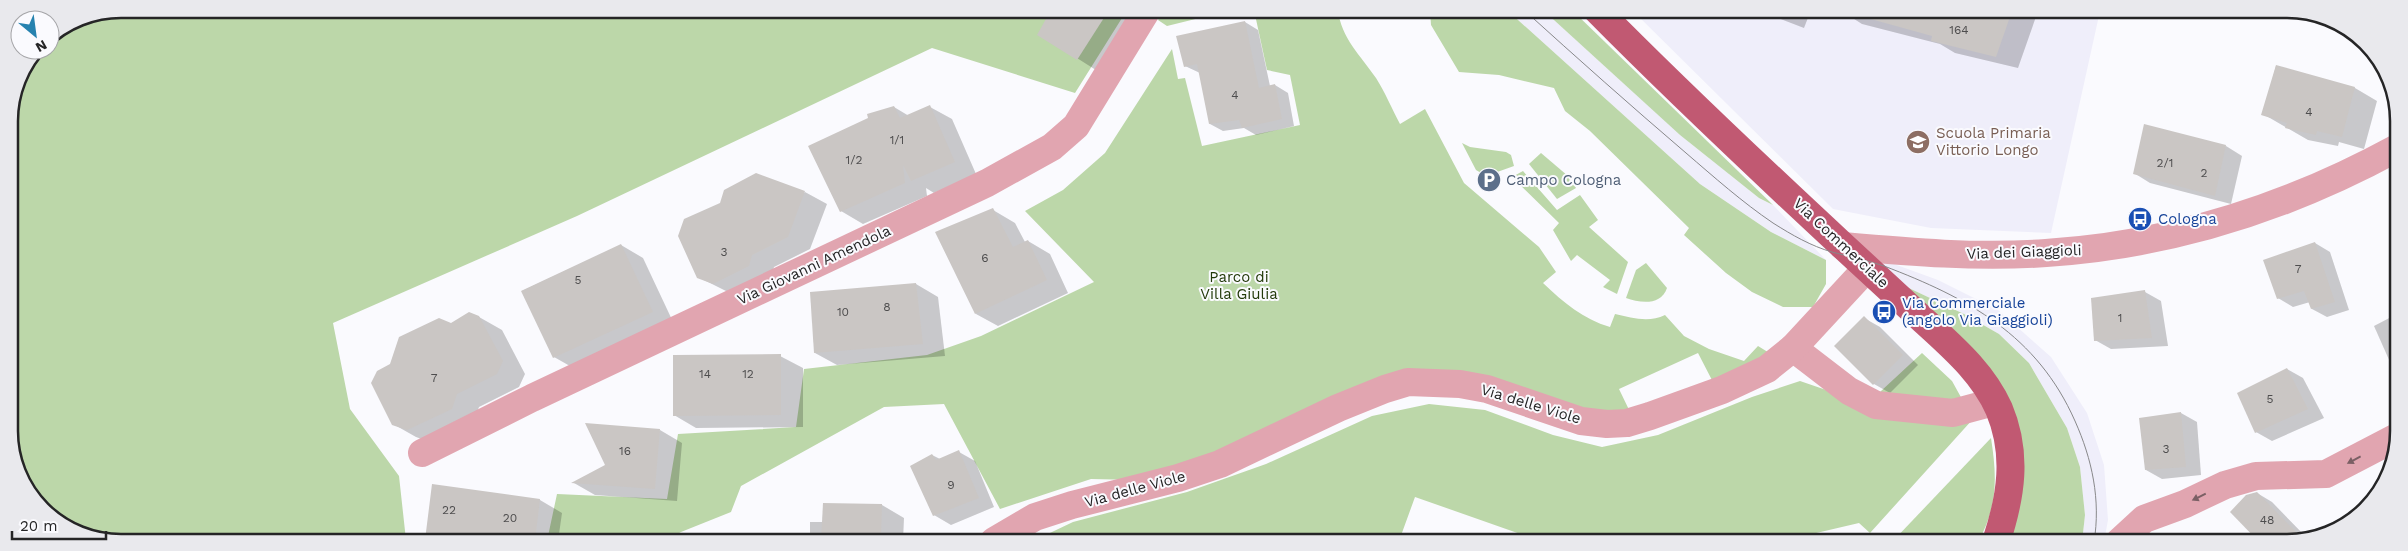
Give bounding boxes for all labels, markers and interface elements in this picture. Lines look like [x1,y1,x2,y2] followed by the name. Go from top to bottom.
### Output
[10,10,60,60] north arrow
[1949,23,1969,37] house number: 164
[33,37,50,56] text: N
[1231,88,1239,102] house number: 4
[2305,105,2313,119] house number: 4
[1936,124,2051,159] place label: Scuola Primaria Vittorio Longo
[1905,129,1931,155] school or university icon: Scuola Primaria Vittorio Longo
[890,133,904,147] house number: 1/1
[846,153,862,167] house number: 1/2
[2157,156,2173,170] house number: 2/1
[2201,166,2208,180] house number: 2
[1476,167,1502,193] parking icon: Campo Cologna
[1506,171,1622,189] place label: Campo Cologna
[1790,194,1892,292] street label: Via Commerciale
[2127,206,2153,232] bus stop icon: Cologna
[2158,210,2217,228] place label: Cologna
[734,221,894,309] street label: Via Giovanni Amendola
[1966,241,2082,263] street label: Via dei Giaggioli
[721,245,728,259] house number: 3
[981,251,989,265] house number: 6
[2295,262,2302,276] house number: 7
[1200,268,1278,303] park label: Parco di Villa Giulia
[575,273,582,287] house number: 5
[1902,294,2053,329] place label: Via Commerciale (angolo Via Giaggioli)
[1871,299,1897,325] bus stop icon: Via Commerciale (angolo Via Giaggioli)
[883,300,891,314] house number: 8
[837,305,849,319] house number: 10
[2118,311,2122,325] house number: 1
[699,367,711,381] house number: 14
[742,367,754,381] house number: 12
[431,371,438,385] house number: 7
[1479,380,1583,428] street label: Via delle Viole
[2267,392,2274,406] house number: 5
[2163,442,2170,456] house number: 3
[619,444,631,458] house number: 16
[2347,456,2361,464] one-way arrow
[1083,467,1187,511] street label: Via delle Viole
[947,478,955,492] house number: 9
[2192,493,2206,501] one-way arrow
[442,503,456,517] house number: 22
[12,508,106,540] scale bar
[503,511,517,525] house number: 20
[2260,513,2274,527] house number: 48
[20,517,58,535] text: 20 m

